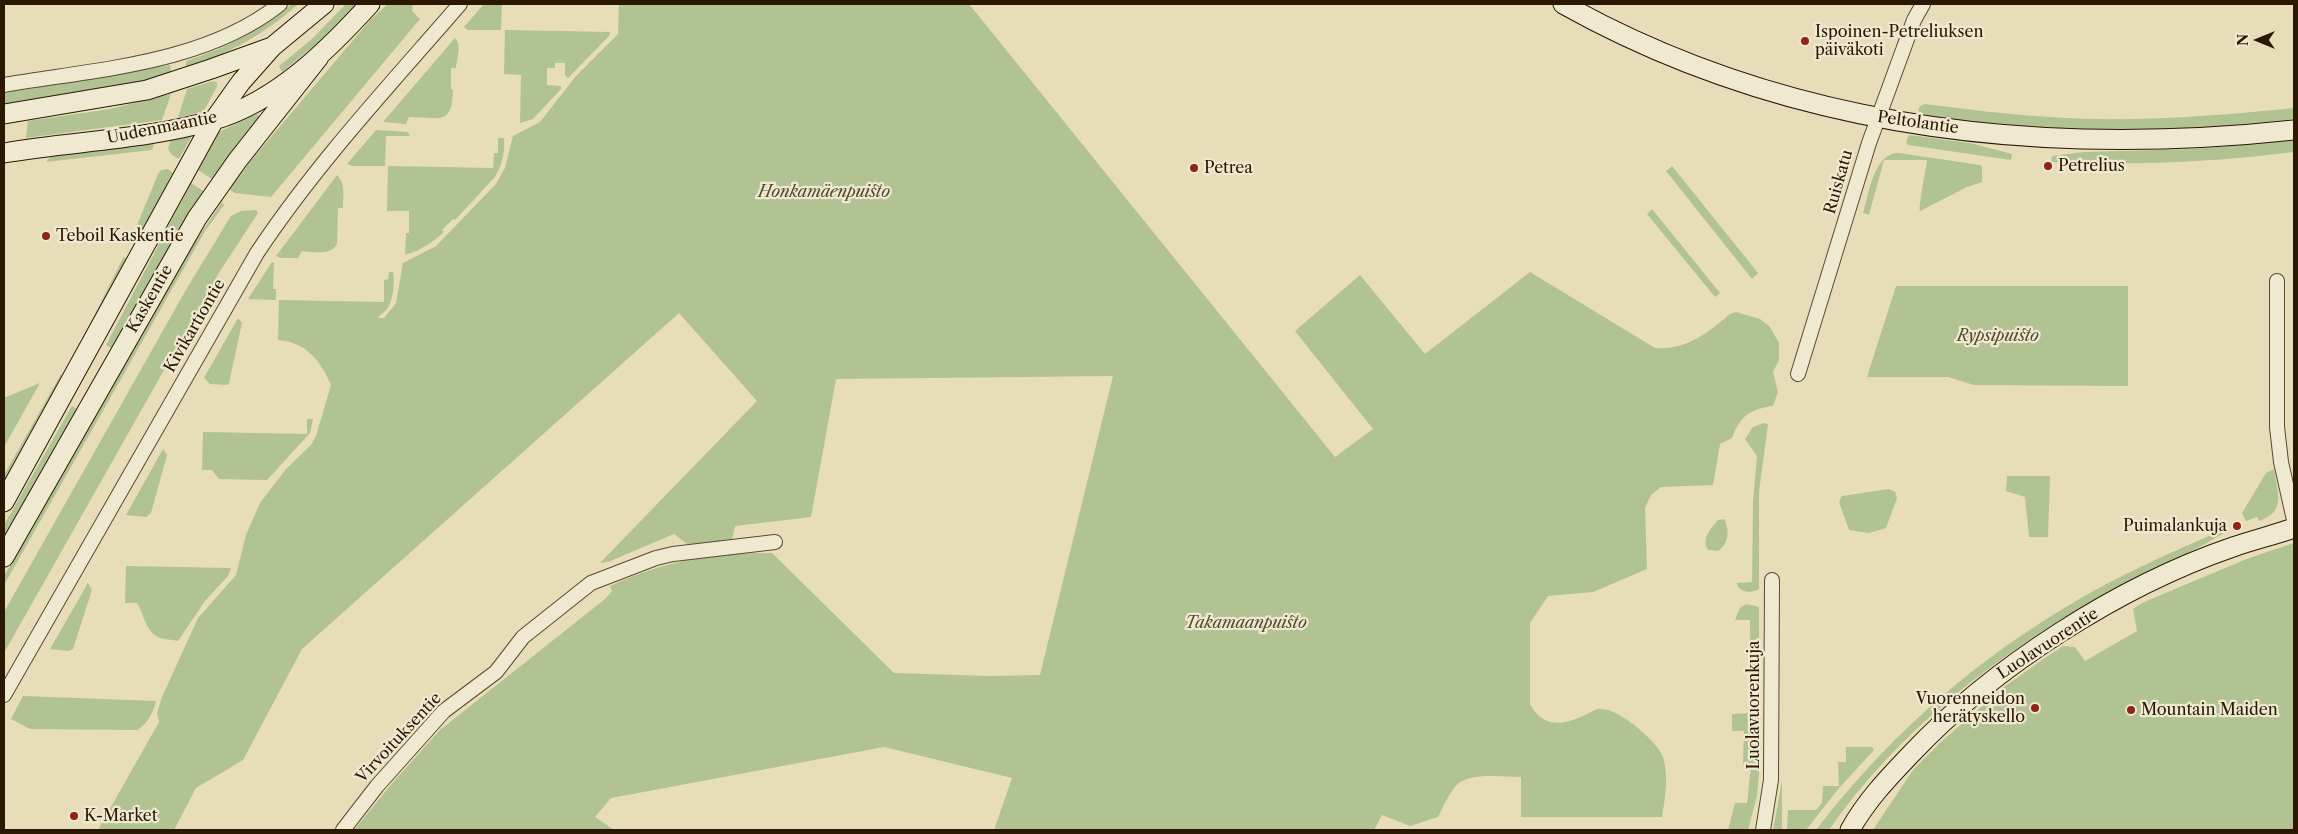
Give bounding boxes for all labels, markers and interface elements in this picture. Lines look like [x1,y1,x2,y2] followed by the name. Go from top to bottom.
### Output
[2233,15,2283,65] north arrow
[1815,22,1984,60] place label: Ispoinen-Petreliuksen päiväkoti
[2234,34,2252,46] text: N
[1799,35,1811,47] marker: Ispoinen-Petreliuksen päiväkoti
[105,108,219,148] street label: Uudenmaantie
[1876,108,1960,138] street label: Peltolantie
[1821,148,1857,216] street label: Ruiskatu
[2058,156,2125,176] place label: Petrelius
[1204,158,1253,178] place label: Petrea
[2042,160,2054,172] marker: Petrelius
[1188,162,1200,174] marker: Petrea
[758,182,890,202] park label: Honkamäenpuisto
[56,226,184,246] place label: Teboil Kaskentie
[40,230,52,242] marker: Teboil Kaskentie
[123,262,177,336] street label: Kaskentie
[161,276,229,376] street label: Kivikartiontie
[1957,326,2039,346] park label: Rypsipuisto
[2123,516,2227,536] place label: Puimalankuja
[2231,520,2243,532] marker: Puimalankuja
[1994,604,2102,684] street label: Luolavuorentie
[1185,613,1307,633] park label: Takamaanpuisto
[1744,641,1764,769] street label: Luolavuorenkuja
[352,689,446,787] street label: Virvoituksentie
[1916,689,2025,727] place label: Vuorenneidon herätyskello
[2141,700,2278,720] place label: Mountain Maiden
[2029,702,2041,714] marker: Vuorenneidon herätyskello
[2125,704,2137,716] marker: Mountain Maiden
[84,806,157,826] place label: K-Market
[68,810,80,822] marker: K-Market

